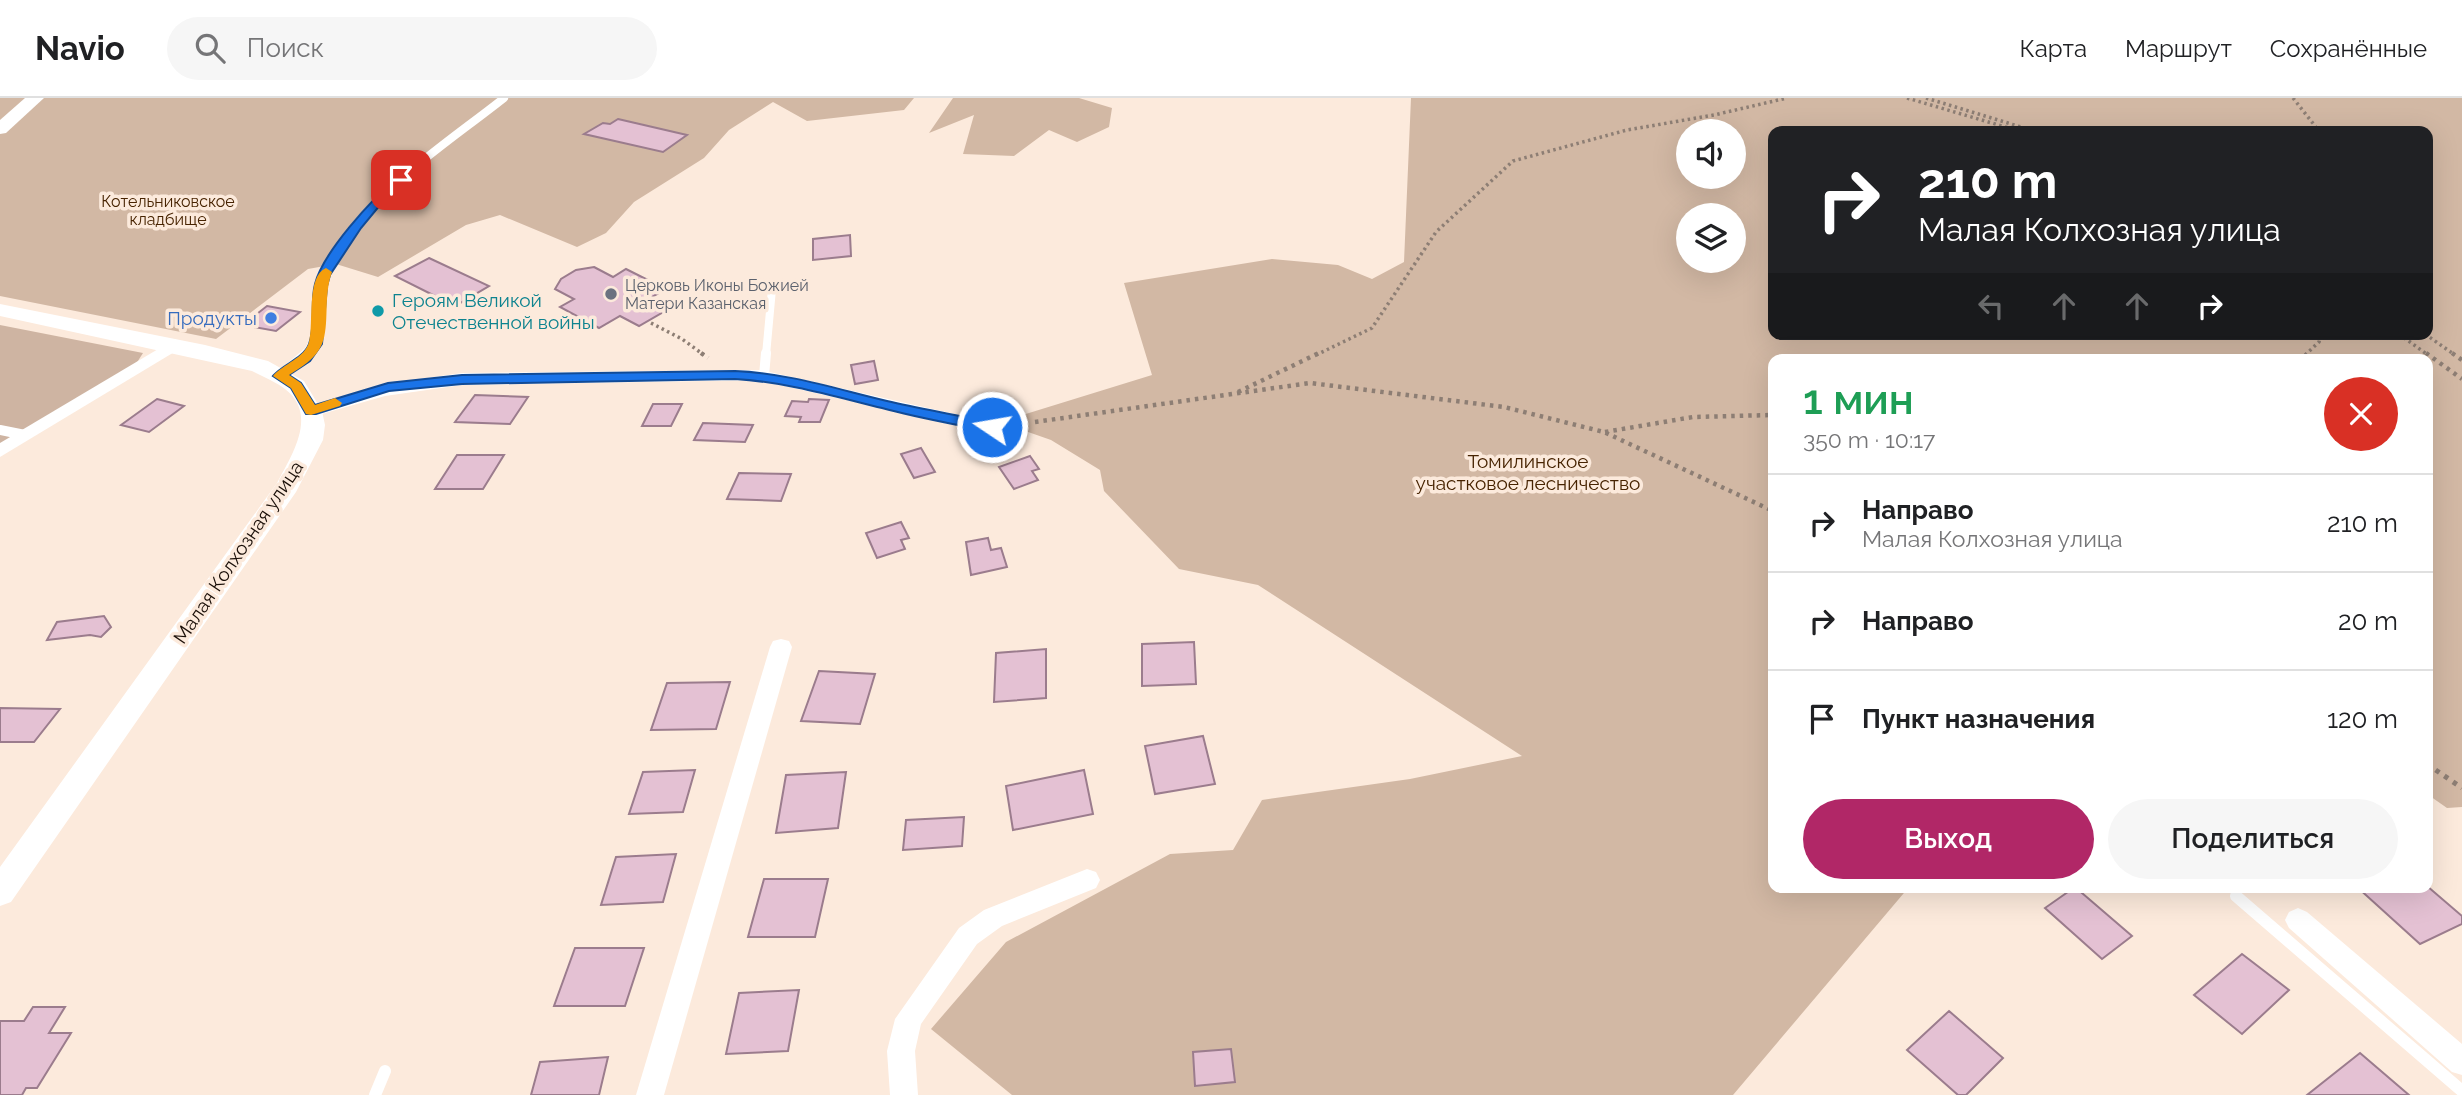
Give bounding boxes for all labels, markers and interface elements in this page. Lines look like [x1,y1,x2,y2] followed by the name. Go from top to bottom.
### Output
[167,17,657,80] search box
[35,29,125,68] text: Navio
[191,29,229,67] icon: search
[247,33,324,63] text: Поиск
[2019,34,2087,63] text: Карта
[2125,34,2232,63] text: Маршрут
[2270,34,2427,63] text: Сохранённые
[1676,119,1746,273] map controls
[1676,119,1746,189] button: sound
[371,150,431,210] pin
[1918,152,2057,209] text: 210 m
[1803,154,1894,245] icon: right
[382,161,420,199] icon: arrive
[101,192,235,229] park label: Котельниковское кладбище
[1676,203,1746,273] button: layers
[1918,211,2281,248] text: Малая Колхозная улица
[625,276,809,313] place label: Церковь Иконы Божией Матери Казанская
[603,286,619,302] marker: Церковь Иконы Божией Матери Казанская
[1972,287,2010,325] icon: left
[2045,287,2083,325] icon: ahead
[2118,287,2156,325] icon: ahead
[2191,287,2229,325] icon: right
[392,289,595,333] place label: Героям Великой Отечественной войны
[370,303,386,319] marker: Героям Великой Отечественной войны
[167,307,257,329] place label: Продукты
[263,310,279,326] marker: Продукты
[1803,375,1914,424] text: 1 мин
[2324,377,2398,451] button: close
[955,390,1029,464] position arrow
[1803,426,1935,453] text: 350 m · 10:17
[1416,450,1640,494] park label: Томилинское участковое лесничество
[169,457,307,647] street label: Малая Колхозная улица
[1862,495,1973,525] text: Направо
[1803,504,1841,542] icon: right
[2327,508,2398,538] text: 210 m
[1862,525,2123,552] text: Малая Колхозная улица
[1803,602,1841,640] icon: right
[1862,606,1973,636] text: Направо
[2338,606,2398,636] text: 20 m
[1803,700,1841,738] icon: arrive
[1862,704,2095,734] text: Пункт назначения
[2327,704,2398,734] text: 120 m
[1803,799,2094,879] button: Выход
[2108,799,2398,879] button: Поделиться

